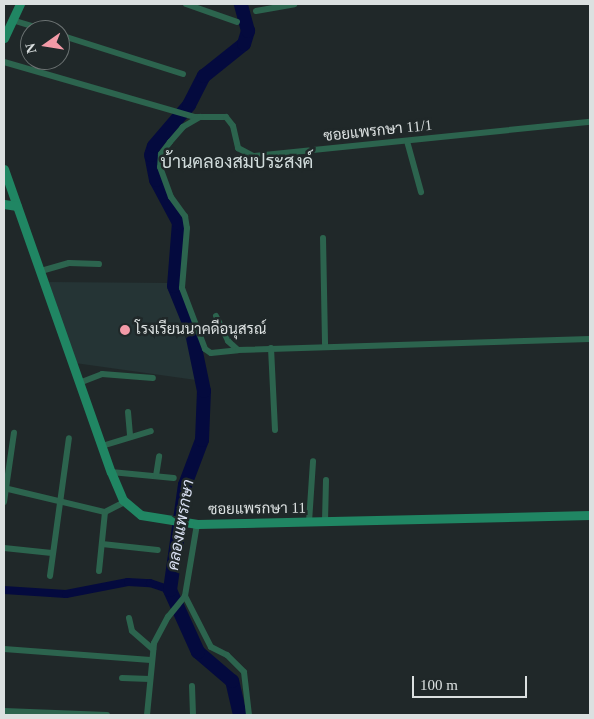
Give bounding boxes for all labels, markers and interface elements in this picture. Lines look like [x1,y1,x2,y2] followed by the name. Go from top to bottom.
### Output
[20,20,70,70] north arrow
[22,42,39,55] text: N
[323,116,433,146] street label: ซอยแพรกษา 11/1
[161,151,313,173] district label: บ้านคลองสมประสงค์
[135,321,266,339] place label: โรงเรียนนาคดีอนุสรณ์
[119,324,131,336] marker: โรงเรียนนาคดีอนุสรณ์
[164,478,198,572] water label: คลองแพรกษา
[208,499,306,519] street label: ซอยแพรกษา 11
[414,666,529,698] scale bar
[420,677,458,693] text: 100 m

